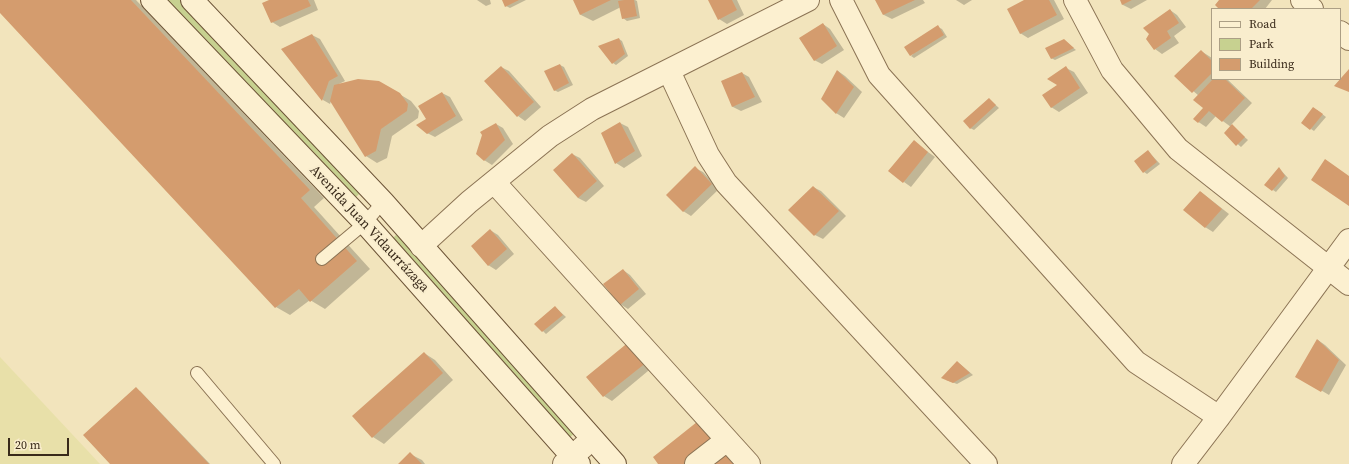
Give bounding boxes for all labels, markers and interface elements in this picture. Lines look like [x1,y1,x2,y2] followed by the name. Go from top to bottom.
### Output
[1211,8,1341,80] legend
[1249,16,1276,32] text: Road
[1249,36,1274,52] text: Park
[1249,56,1294,72] text: Building
[306,162,432,296] street label: Avenida Juan Vidaurrázaga
[10,430,71,456] scale bar
[15,437,41,453] text: 20 m

